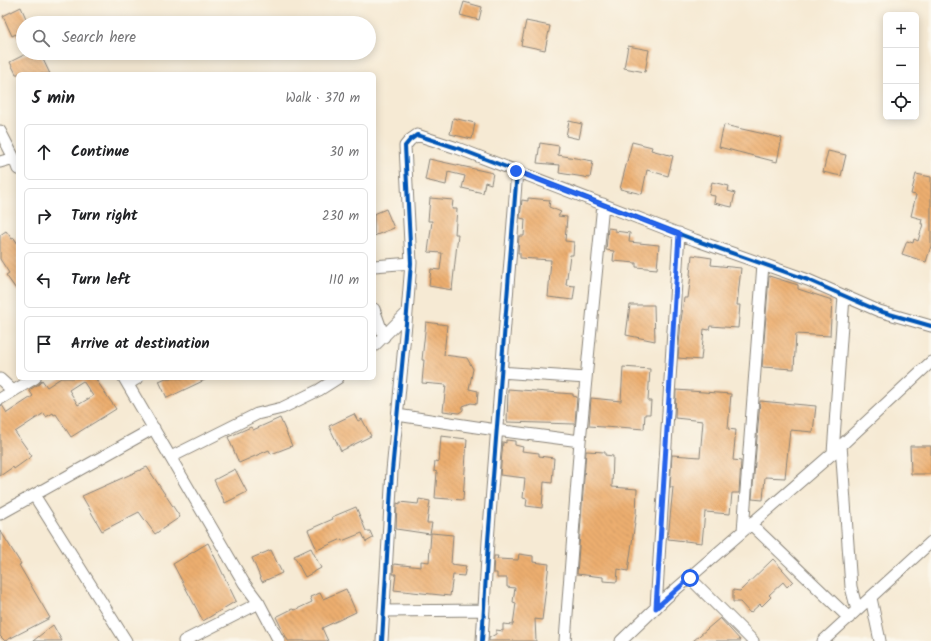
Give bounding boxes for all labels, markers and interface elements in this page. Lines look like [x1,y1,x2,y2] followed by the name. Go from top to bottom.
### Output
[883,12,919,120] map controls
[883,12,919,48] button: +
[16,16,376,60] search box
[62,26,136,50] text: Search here
[30,27,52,49] icon: search
[883,48,919,84] button: −
[883,84,919,120] button: locate
[32,85,75,112] text: 5 min
[285,88,360,109] text: Walk · 370 m
[71,140,129,164] text: Continue
[33,141,55,163] icon: ahead
[330,142,359,163] text: 30 m
[507,162,525,180] route end
[71,204,138,228] text: Turn right
[33,205,55,227] icon: right
[322,206,359,227] text: 230 m
[71,268,131,292] text: Turn left
[33,269,55,291] icon: left
[329,270,359,291] text: 110 m
[71,332,210,356] text: Arrive at destination
[33,333,55,355] icon: arrive
[681,569,699,587] route start

